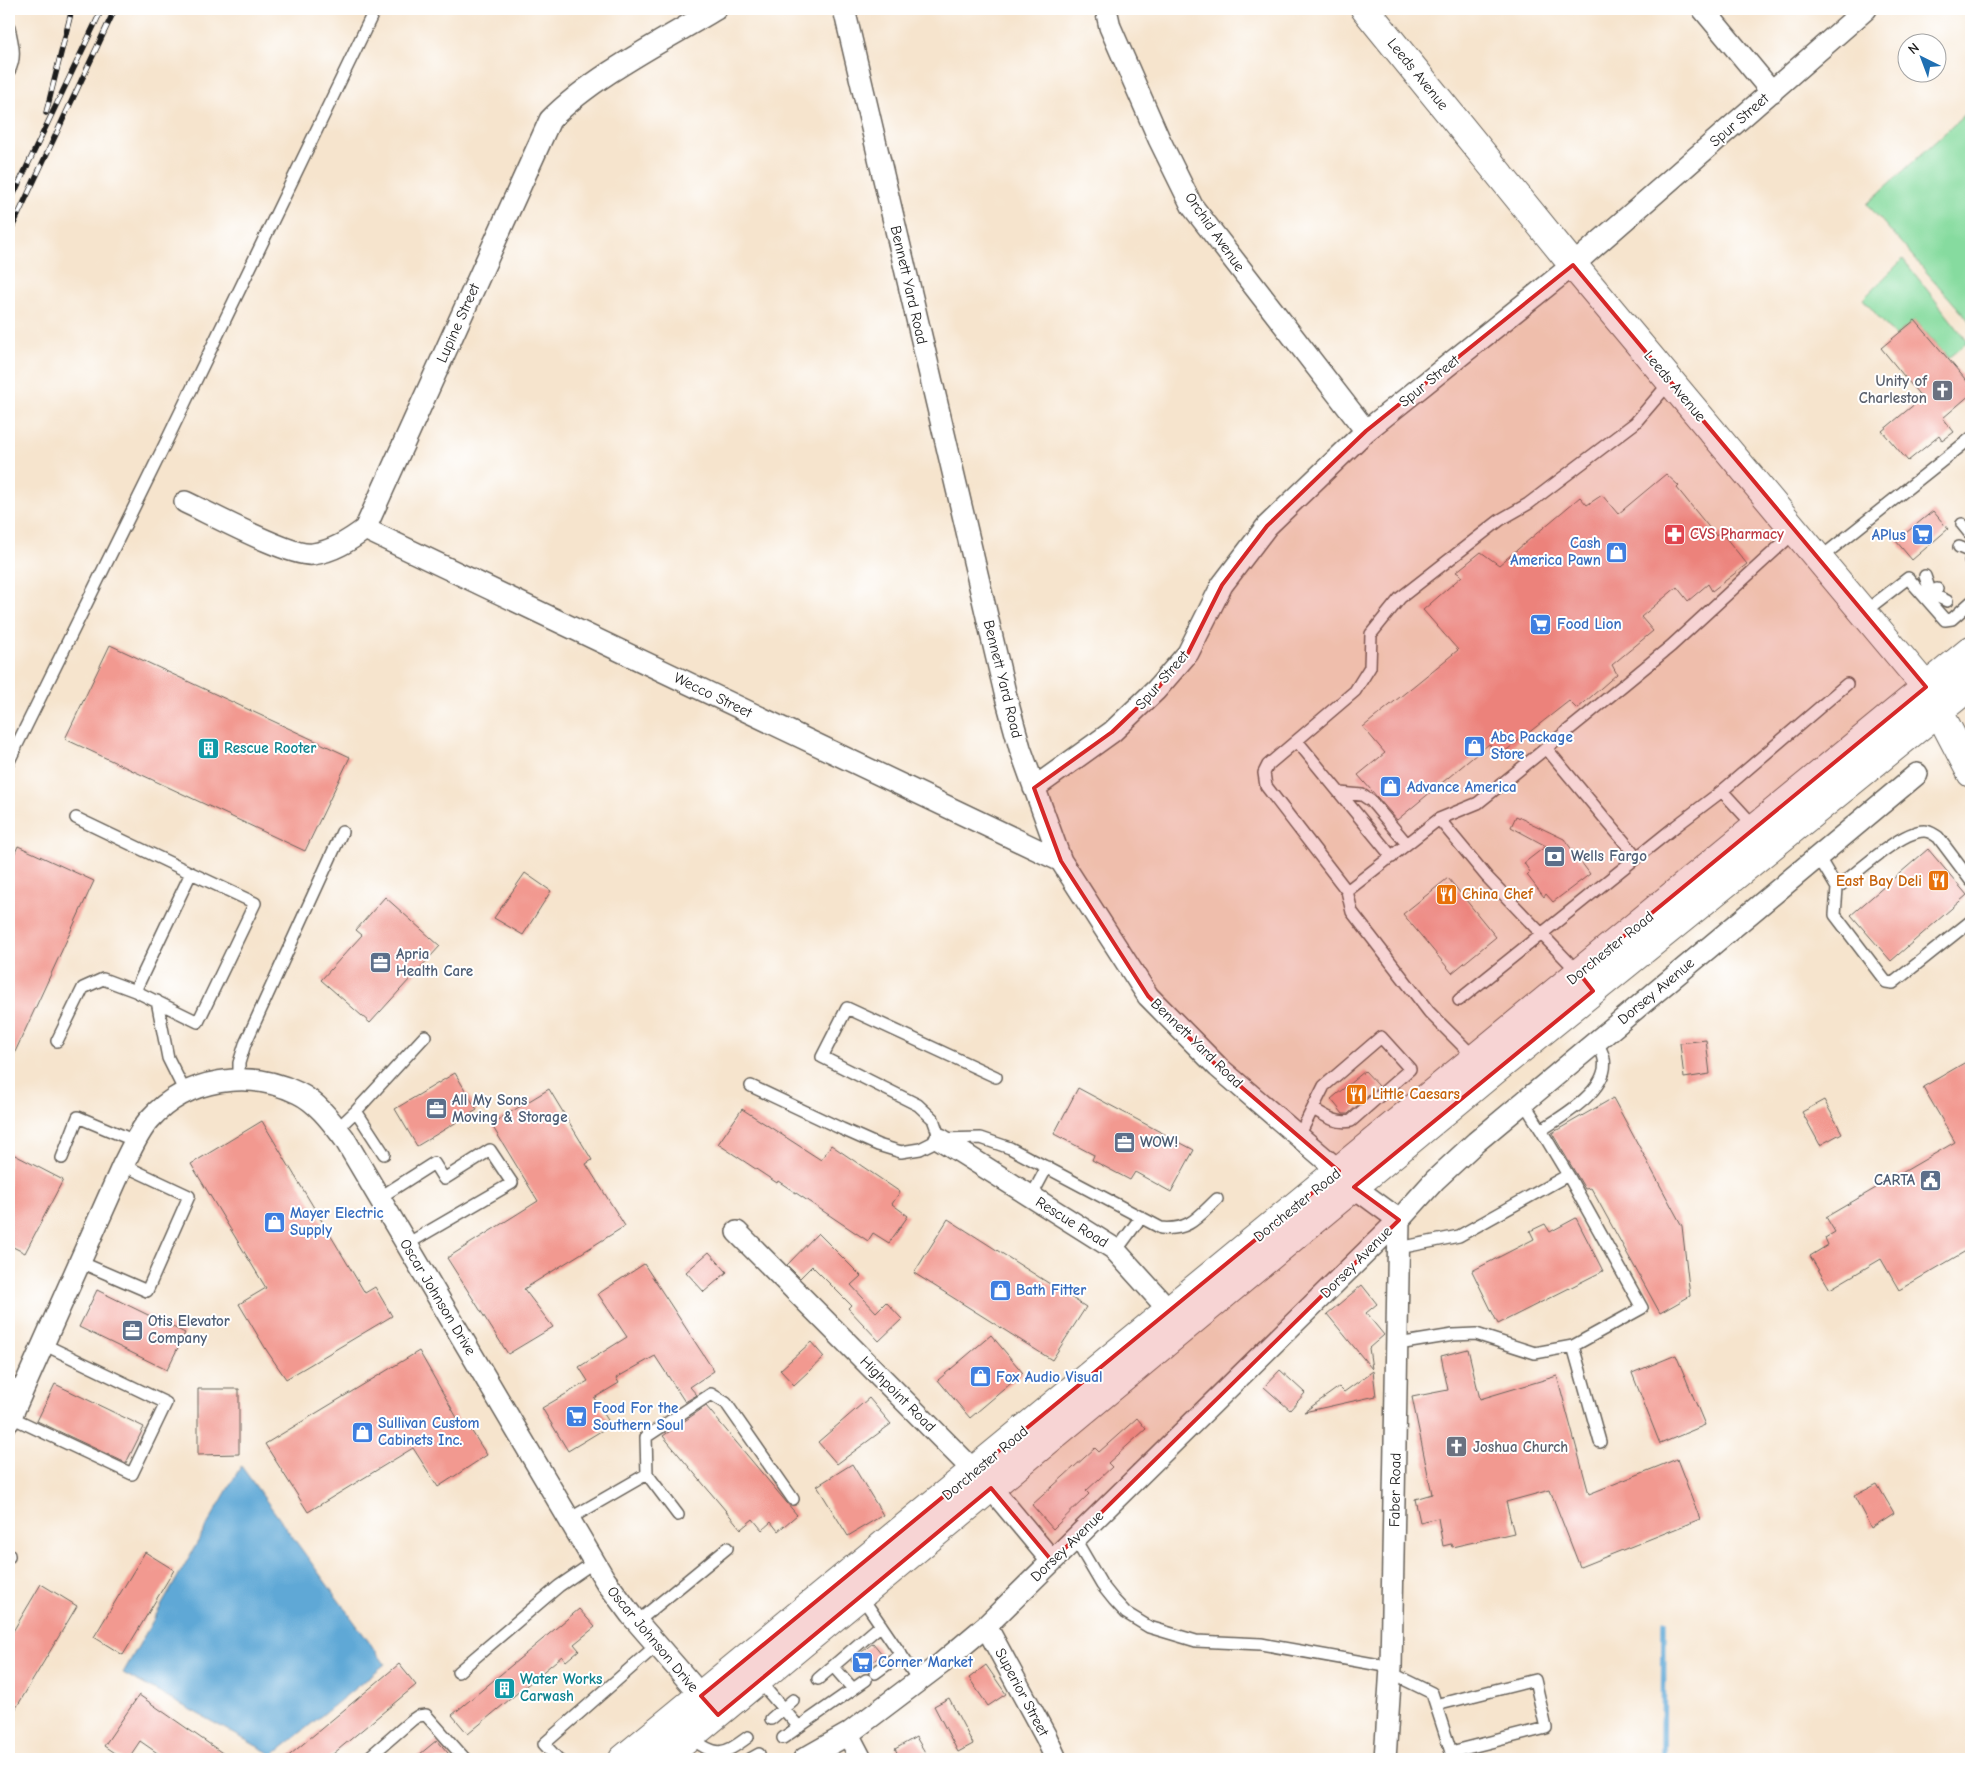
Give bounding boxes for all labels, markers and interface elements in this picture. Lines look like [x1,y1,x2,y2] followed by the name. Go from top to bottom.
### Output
[1898,32,1948,82] north arrow
[1384,34,1453,114] street label: Leeds Avenue
[1905,39,1923,58] text: N
[1706,89,1773,151] street label: Spur Street
[1181,189,1249,275] street label: Orchid Avenue
[887,224,931,346] street label: Bennett Yard Road
[433,280,484,365] street label: Lupine Street
[1640,347,1710,426] street label: Leeds Avenue
[1395,351,1463,411] street label: Spur Street
[1859,372,1928,407] place label: Unity of Charleston
[1931,378,1955,402] church icon: Unity of Charleston
[1662,522,1686,546] pharmacy icon: CVS Pharmacy
[1910,523,1934,547] supermarket icon: APlus
[1690,525,1784,543] place label: CVS Pharmacy
[1872,526,1906,544] place label: APlus
[1510,534,1601,569] place label: Cash America Pawn
[1605,540,1629,564] shop icon: Cash America Pawn
[1529,612,1553,636] supermarket icon: Food Lion
[1557,615,1622,633] place label: Food Lion
[980,618,1026,740] street label: Bennett Yard Road
[1131,646,1193,713] street label: Spur Street
[671,668,756,722] street label: Wecco Street
[1491,728,1573,763] place label: Abc Package Store
[1463,734,1487,758] shop icon: Abc Package Store
[196,736,220,760] building icon: Rescue Rooter
[224,739,316,757] place label: Rescue Rooter
[1379,775,1403,799] shop icon: Advance America
[1407,778,1517,796] place label: Advance America
[1543,844,1567,868] bank icon: Wells Fargo
[1571,847,1647,865] place label: Wells Fargo
[1926,869,1950,893] restaurant icon: East Bay Deli
[1836,872,1922,890] place label: East Bay Deli
[1434,882,1458,906] restaurant icon: China Chef
[1462,885,1534,903] place label: China Chef
[1563,907,1657,989] street label: Dorchester Road
[396,945,473,980] place label: Apria Health Care
[368,951,392,975] office icon: Apria Health Care
[1614,953,1698,1028] street label: Dorsey Avenue
[1147,994,1247,1092] street label: Bennett Yard Road
[1344,1082,1368,1106] restaurant icon: Little Caesars
[1372,1085,1460,1103] place label: Little Caesars
[452,1091,568,1126] place label: All My Sons Moving & Storage
[424,1097,448,1121] office icon: All My Sons Moving & Storage
[1112,1130,1136,1154] office icon: WOW!
[1140,1133,1178,1151] place label: WOW!
[1250,1164,1344,1246] street label: Dorchester Road
[1919,1168,1943,1192] public building icon: CARTA
[1874,1171,1916,1189] place label: CARTA
[1032,1193,1112,1251] street label: Rescue Road
[290,1204,384,1239] place label: Mayer Electric Supply
[262,1210,286,1234] shop icon: Mayer Electric Supply
[1316,1222,1396,1302] street label: Dorsey Avenue
[396,1236,480,1359] street label: Oscar Johnson Drive
[988,1278,1012,1302] shop icon: Bath Fitter
[1016,1281,1086,1299] place label: Bath Fitter
[148,1312,230,1347] place label: Otis Elevator Company
[120,1318,144,1342] office icon: Otis Elevator Company
[856,1352,940,1436] street label: Highpoint Road
[968,1365,992,1389] shop icon: Fox Audio Visual
[996,1368,1102,1386] place label: Fox Audio Visual
[593,1399,684,1434] place label: Food For the Southern Soul
[565,1405,589,1429] supermarket icon: Food For the Southern Soul
[378,1414,479,1449] place label: Sullivan Custom Cabinets Inc.
[350,1420,374,1444] shop icon: Sullivan Custom Cabinets Inc.
[938,1422,1032,1504] street label: Dorchester Road
[1445,1435,1469,1459] church icon: Joshua Church
[1473,1438,1568,1456] place label: Joshua Church
[1385,1453,1405,1527] street label: Faber Road
[1027,1506,1108,1585] street label: Dorsey Avenue
[603,1582,703,1696] street label: Oscar Johnson Drive
[991,1645,1053,1740] street label: Superior Street
[850,1650,874,1674] supermarket icon: Corner Market
[878,1653,974,1671] place label: Corner Market
[520,1670,603,1705] place label: Water Works Carwash
[492,1676,516,1700] building icon: Water Works Carwash

